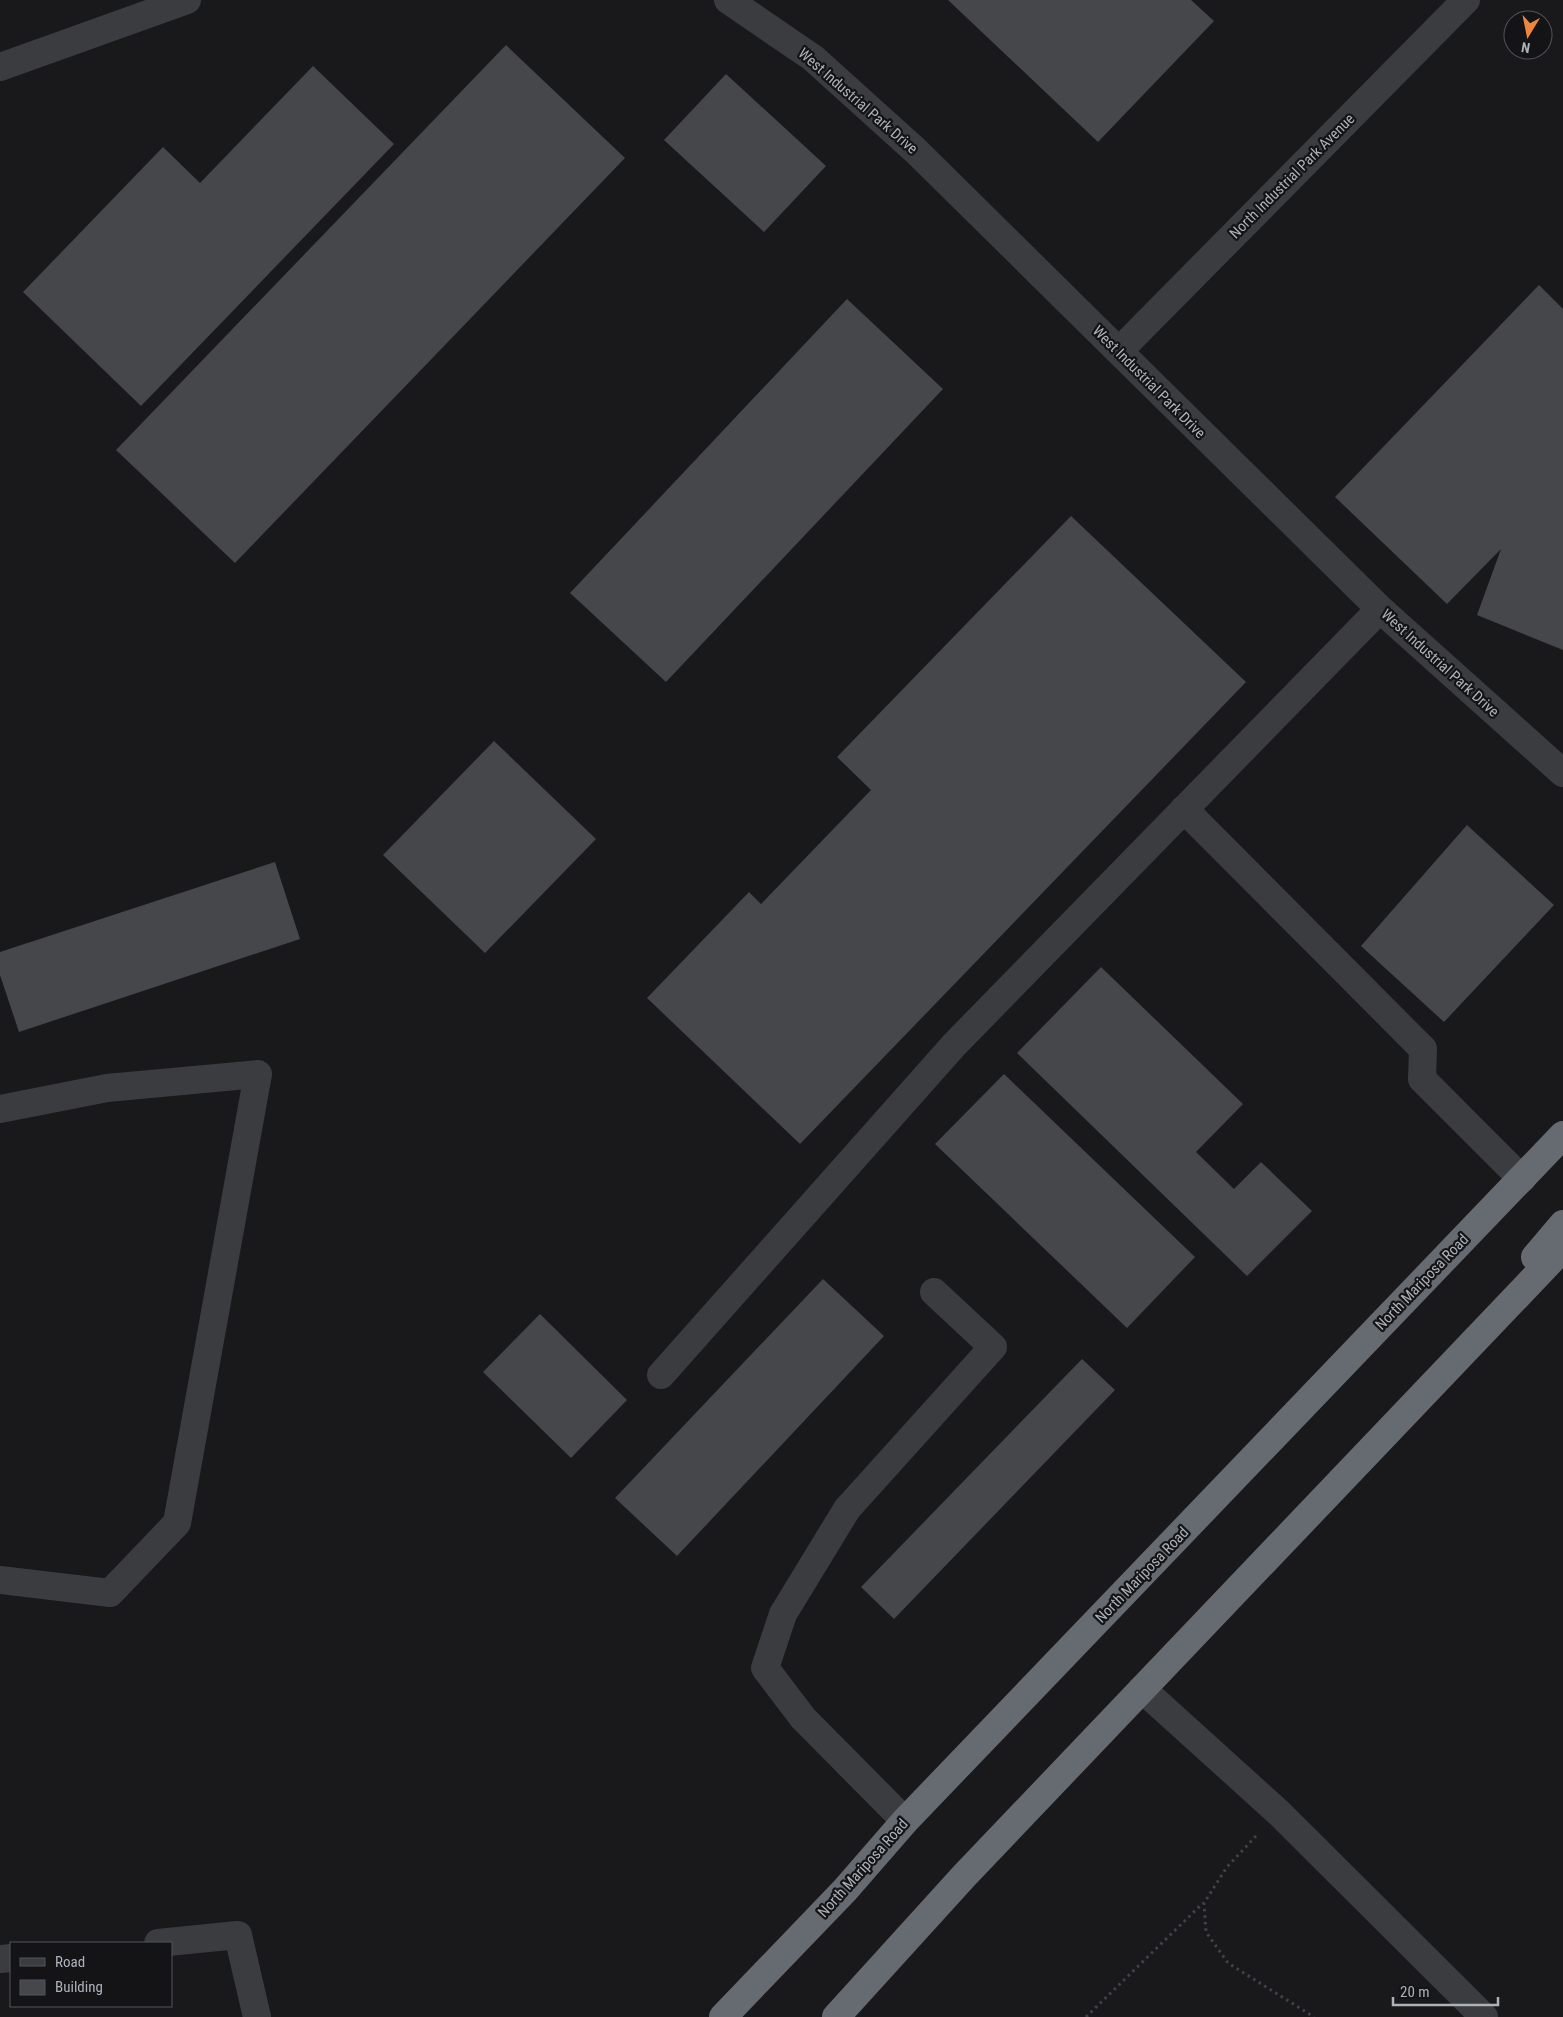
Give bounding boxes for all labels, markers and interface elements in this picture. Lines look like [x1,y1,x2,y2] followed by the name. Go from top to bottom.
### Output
[1503,10,1553,60] north arrow
[1520,39,1531,56] text: N
[795,44,921,158] street label: West Industrial Park Drive
[1226,110,1358,242] street label: North Industrial Park Avenue
[1089,322,1209,442] street label: West Industrial Park Drive
[1377,605,1503,721] street label: West Industrial Park Drive
[1372,1230,1472,1334] street label: North Mariposa Road
[1092,1523,1192,1627] street label: North Mariposa Road
[814,1815,912,1921] street label: North Mariposa Road
[10,1942,172,2007] legend
[55,1953,85,1971] text: Road
[1393,1974,1498,2006] scale bar
[55,1978,103,1996] text: Building
[1400,1983,1430,2001] text: 20 m

